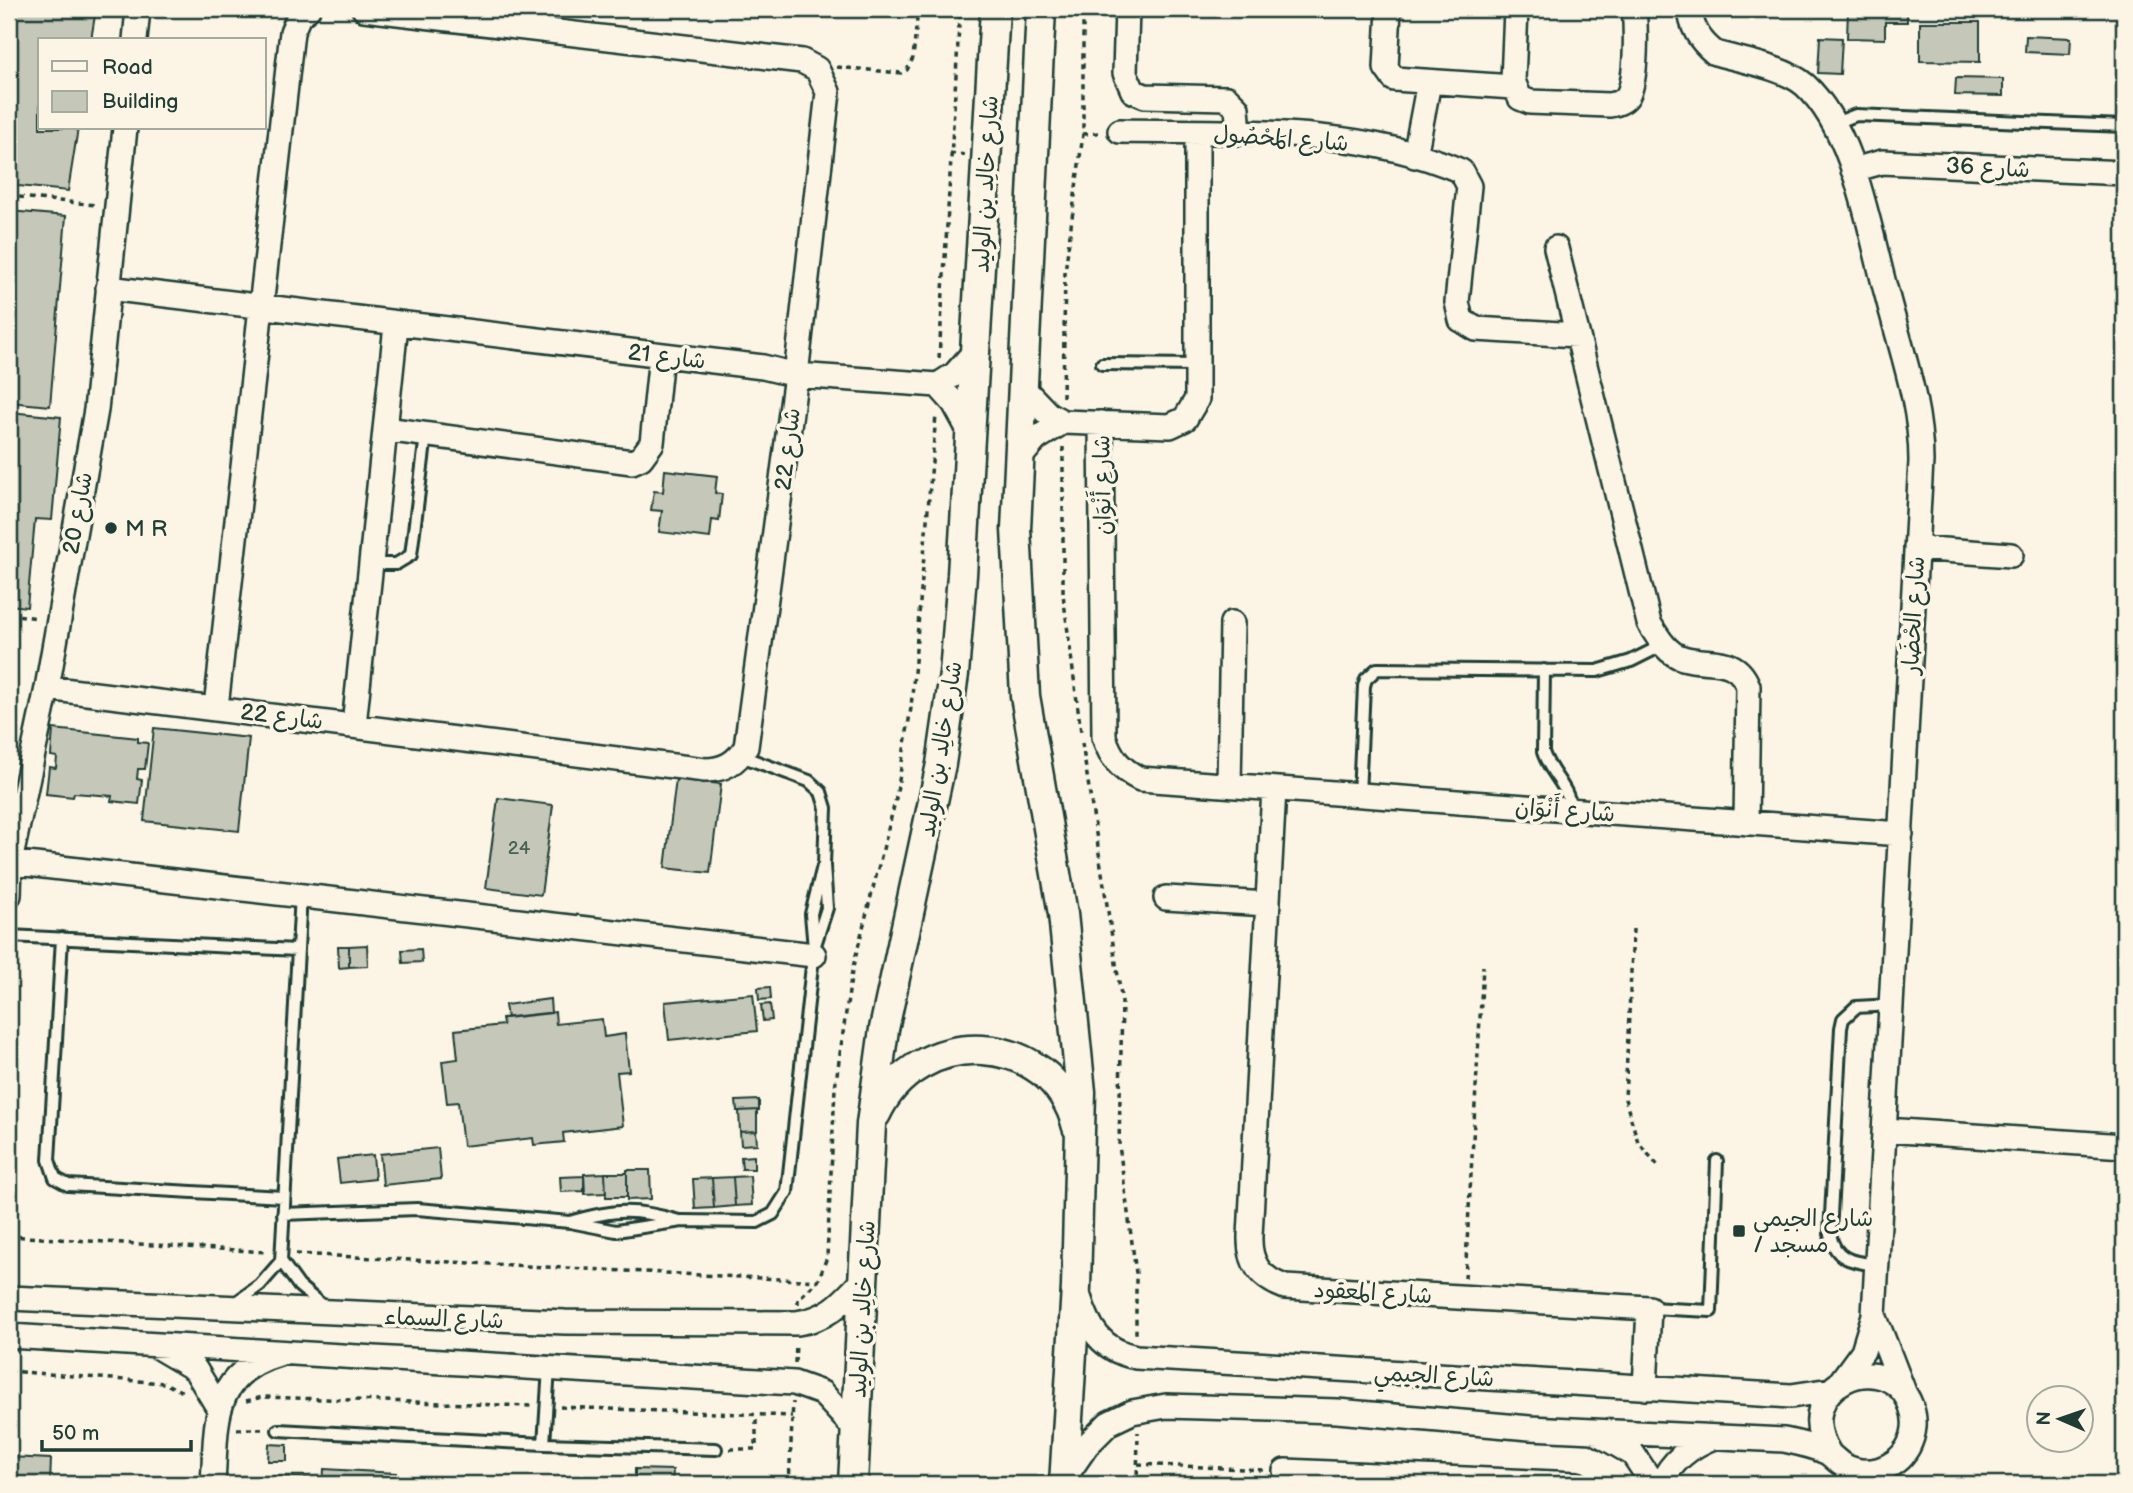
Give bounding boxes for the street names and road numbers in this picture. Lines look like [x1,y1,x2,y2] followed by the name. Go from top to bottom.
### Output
[967,95,1006,274] street label: شارع خالِد بن الوليد
[1212,120,1349,159] street label: شارع المَحْصُول
[1945,152,2031,185] street label: شارع 36
[626,338,707,377] street label: شارع 21
[769,406,808,492] street label: شارع 22
[1084,435,1119,535] street label: شارع أَنْوَان
[57,470,100,557] street label: شارع 20
[1897,555,1932,677] street label: شارع الحْضَار
[913,659,970,839] street label: شارع خالِد بن الوليد
[239,698,325,737] street label: شارع 22
[1514,789,1616,829] street label: شارع أَنْوَان
[844,1220,883,1399] street label: شارع خالِد بن الوليد
[1313,1276,1433,1311] street label: شارع المعقود
[384,1303,504,1336] street label: شارع السماء
[1373,1359,1495,1399] street label: شارع الجيمي

